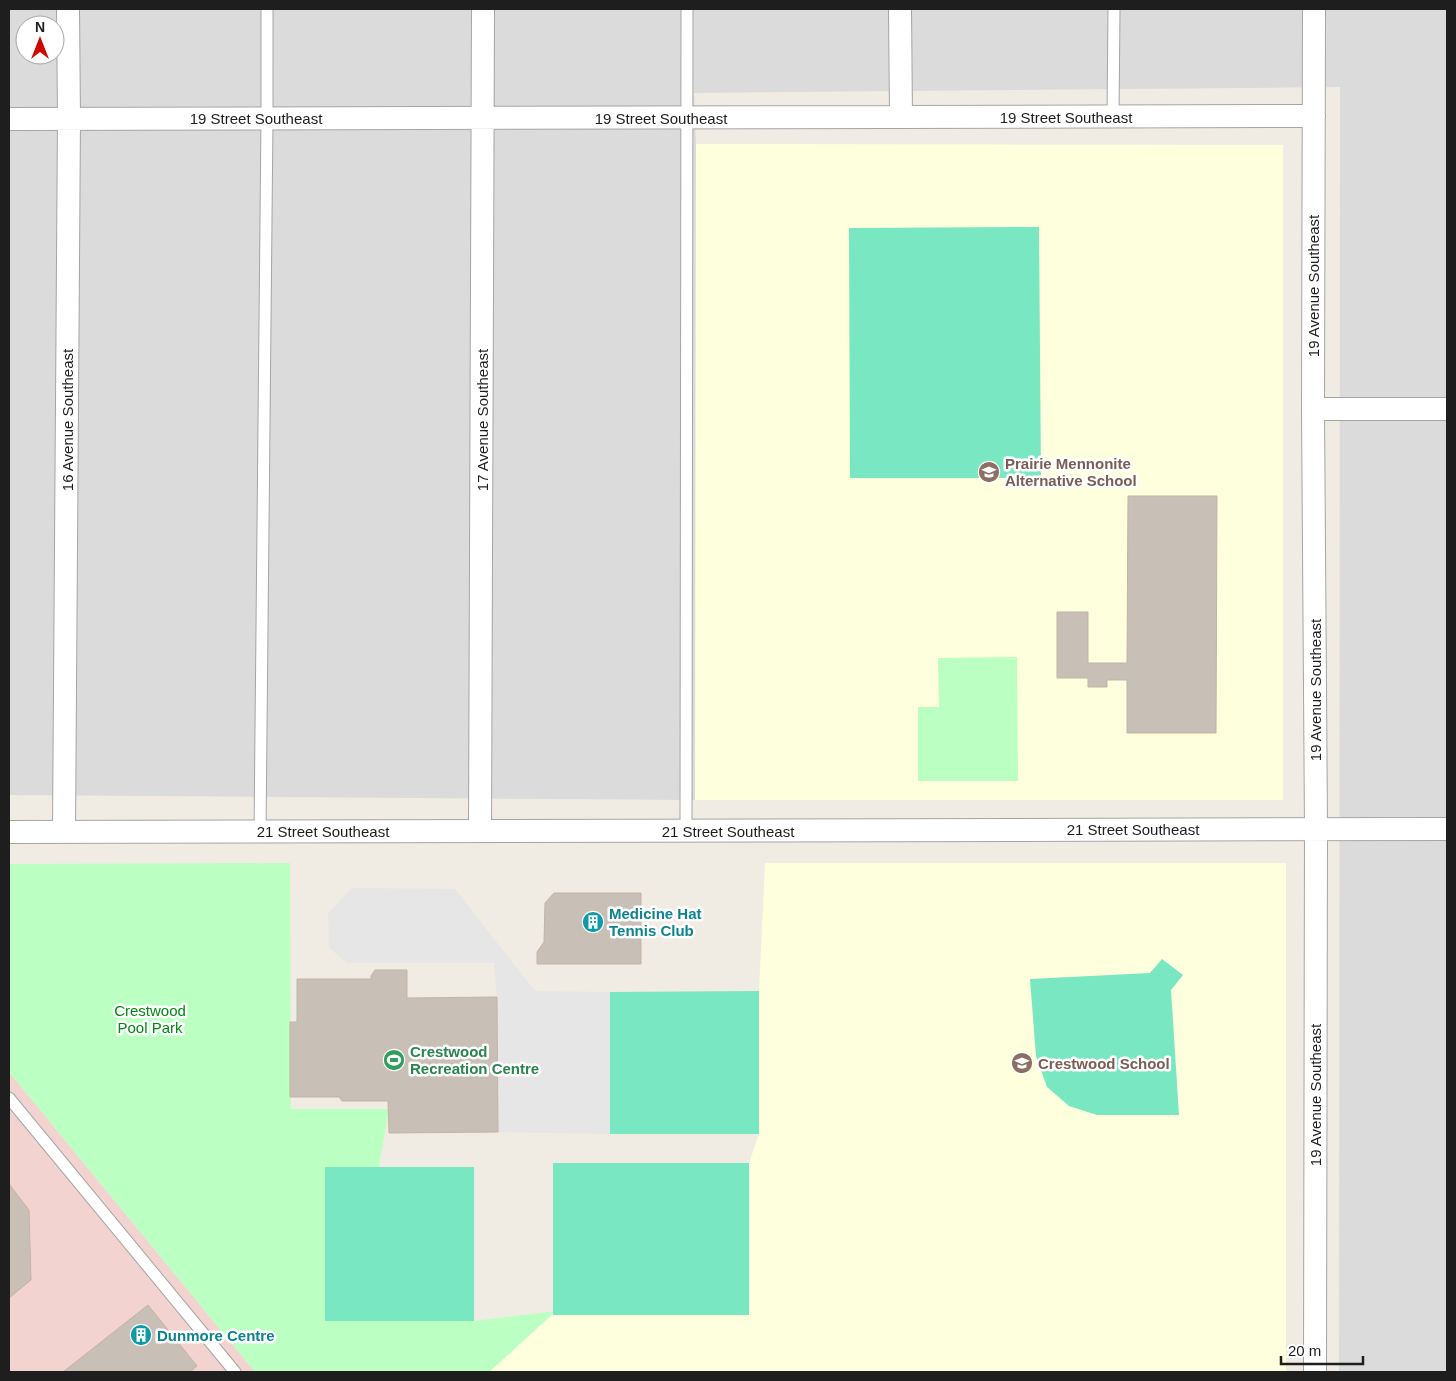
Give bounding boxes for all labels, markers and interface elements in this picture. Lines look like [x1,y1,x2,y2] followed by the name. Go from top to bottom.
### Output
[15,15,65,65] north arrow
[35,19,45,35] text: N
[1000,109,1133,126] street label: 19 Street Southeast
[190,110,323,127] street label: 19 Street Southeast
[595,110,728,127] street label: 19 Street Southeast
[1305,214,1322,357] street label: 19 Avenue Southeast
[59,348,76,491] street label: 16 Avenue Southeast
[474,348,491,491] street label: 17 Avenue Southeast
[1005,455,1137,489] place label: Prairie Mennonite Alternative School
[977,460,1001,484] school or university icon: Prairie Mennonite Alternative School
[1307,618,1324,761] street label: 19 Avenue Southeast
[1067,821,1200,838] street label: 21 Street Southeast
[257,823,390,840] street label: 21 Street Southeast
[662,823,795,840] street label: 21 Street Southeast
[609,905,702,939] place label: Medicine Hat Tennis Club
[581,910,605,934] building icon: Medicine Hat Tennis Club
[114,1002,186,1036] park label: Crestwood Pool Park
[1307,1023,1324,1166] street label: 19 Avenue Southeast
[410,1043,539,1077] place label: Crestwood Recreation Centre
[382,1048,406,1072] sports icon: Crestwood Recreation Centre
[1010,1051,1034,1075] school or university icon: Crestwood School
[1038,1055,1170,1072] place label: Crestwood School
[129,1323,153,1347] building icon: Dunmore Centre
[157,1327,275,1344] place label: Dunmore Centre
[1281,1334,1364,1366] scale bar
[1288,1342,1321,1359] text: 20 m

